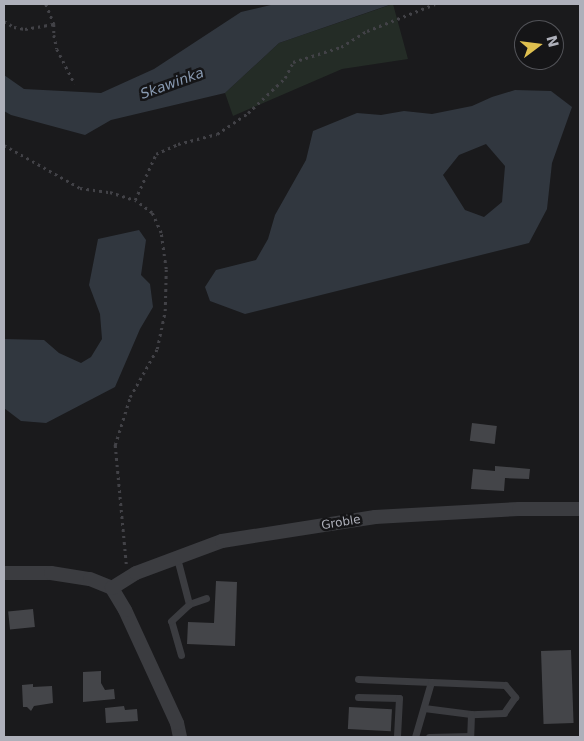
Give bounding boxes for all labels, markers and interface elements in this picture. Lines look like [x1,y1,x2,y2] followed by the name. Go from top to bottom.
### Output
[514,20,564,70] north arrow
[543,34,562,49] text: N
[138,64,206,102] water label: Skawinka
[320,513,362,533] street label: Groble

